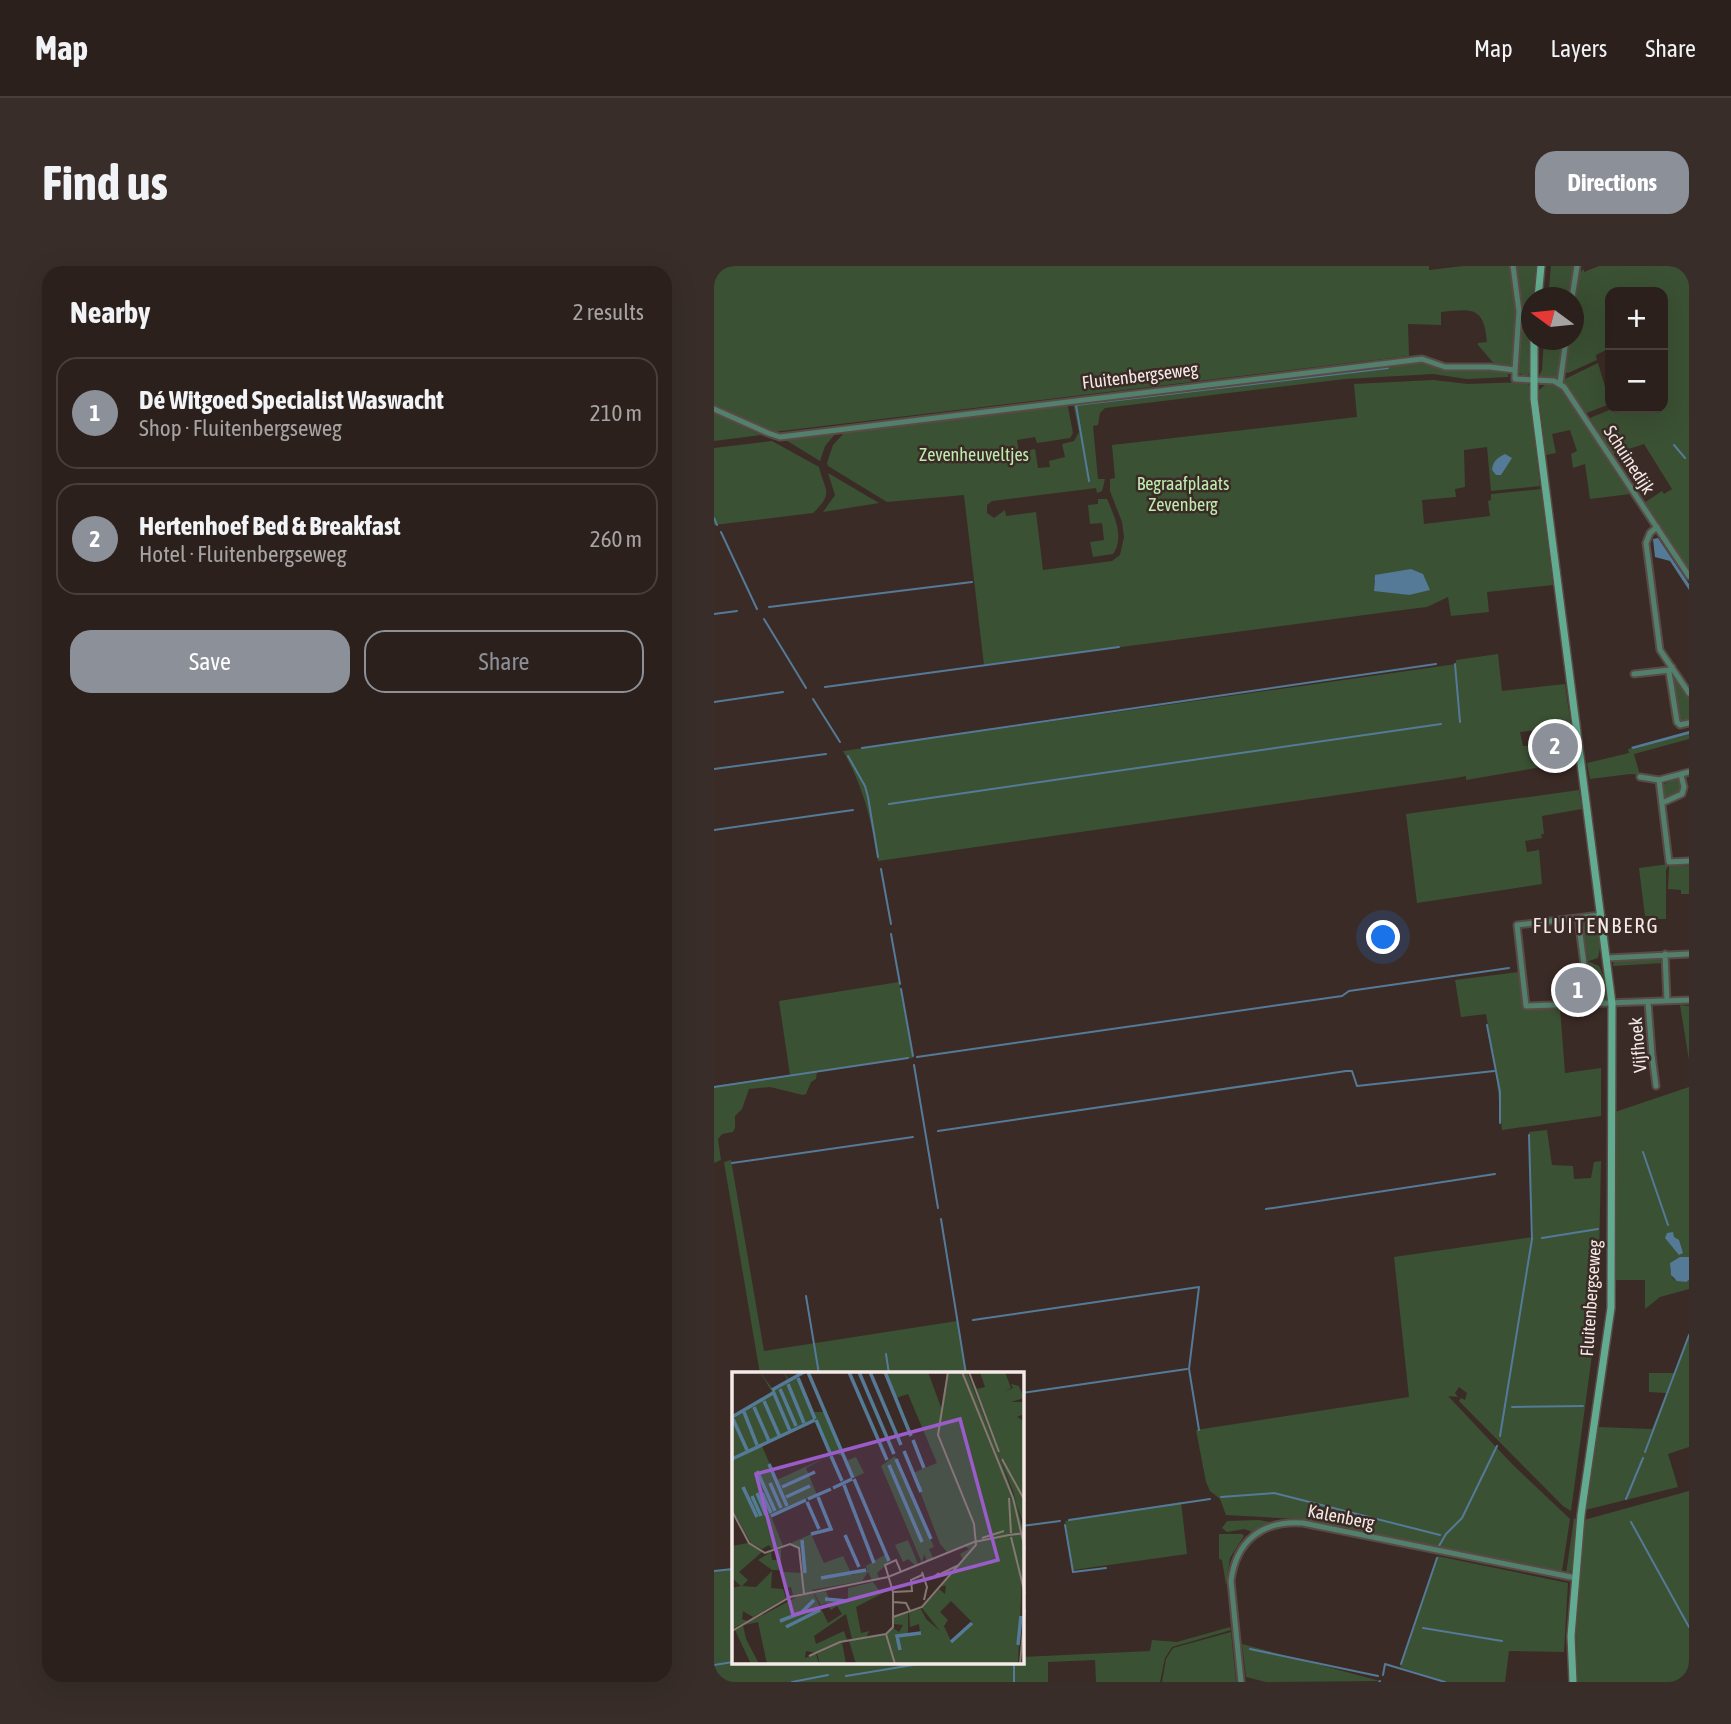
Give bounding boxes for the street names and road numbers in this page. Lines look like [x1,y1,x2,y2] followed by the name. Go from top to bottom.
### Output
[1081,358,1199,393] street label: Fluitenbergseweg
[1600,422,1659,498] street label: Schuinedijk
[1625,1016,1650,1074] street label: Vijfhoek
[1576,1239,1605,1357] street label: Fluitenbergseweg
[1306,1500,1376,1533] street label: Kalenberg

